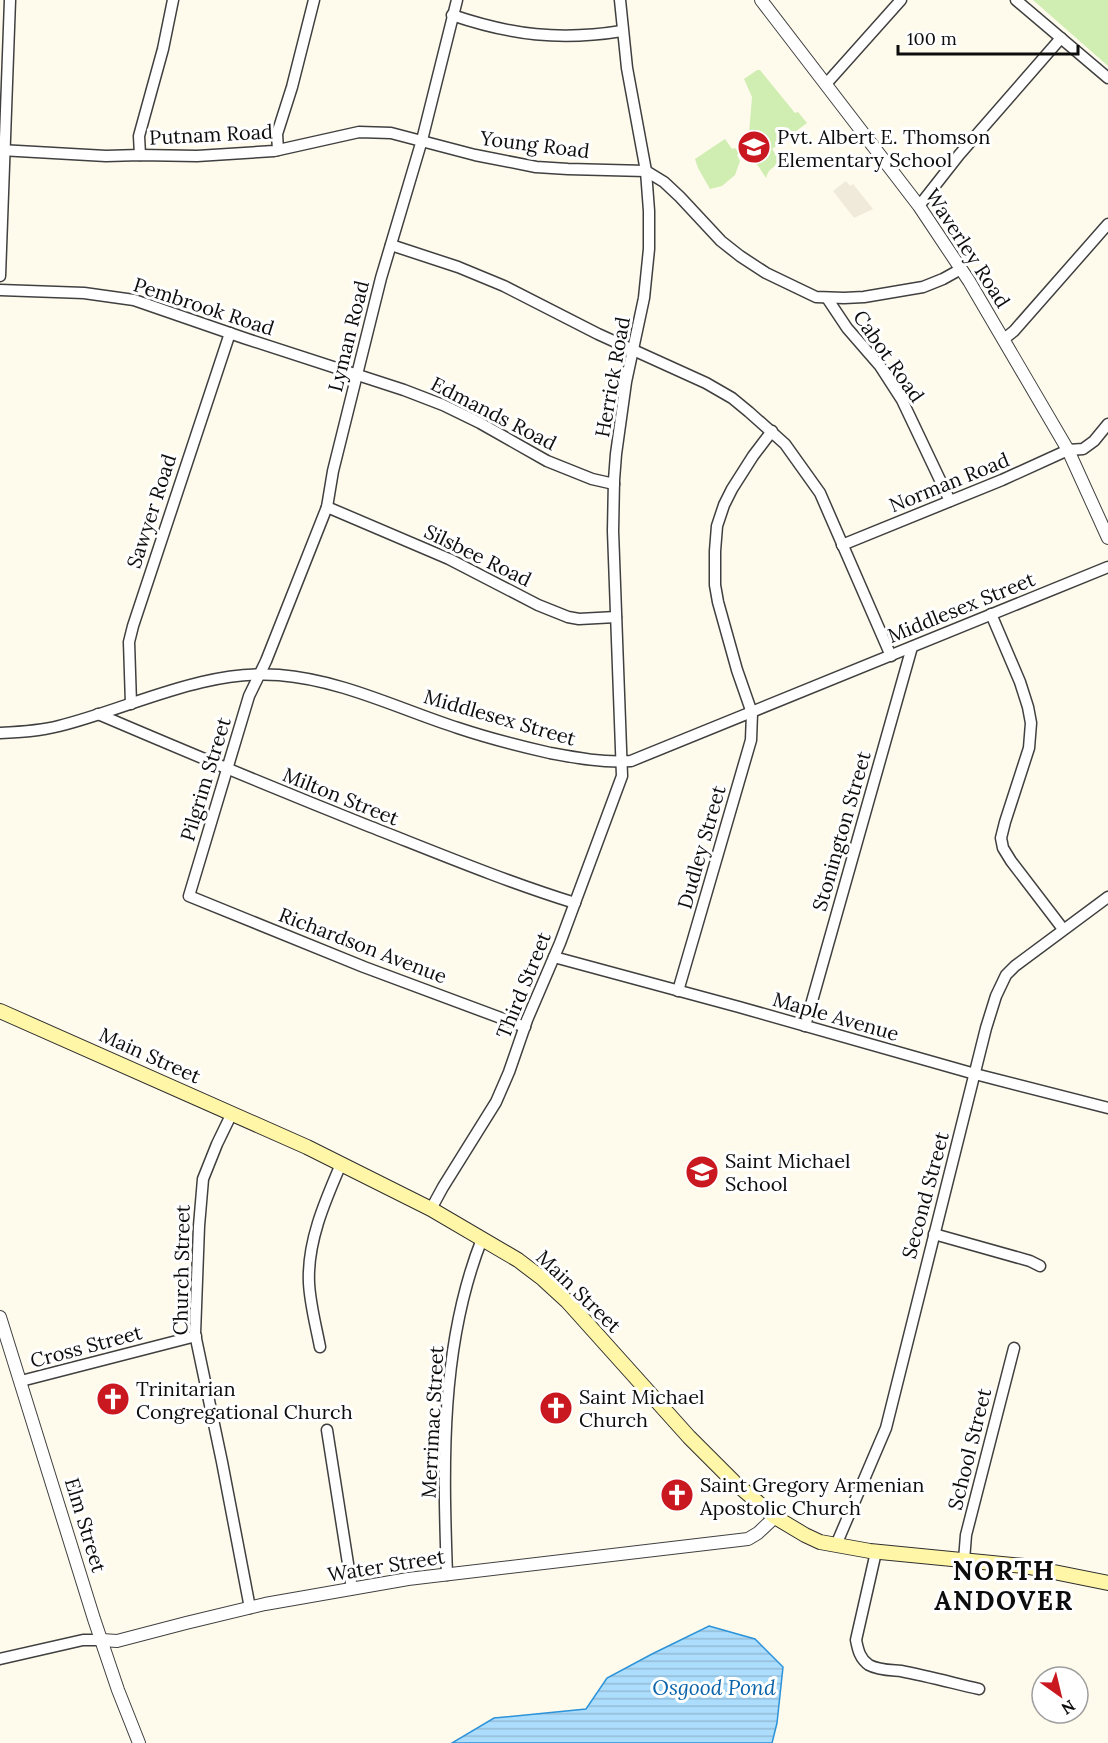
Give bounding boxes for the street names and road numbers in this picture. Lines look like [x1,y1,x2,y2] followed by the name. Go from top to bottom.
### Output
[149,118,274,150] street label: Putnam Road
[478,125,591,163] street label: Young Road
[920,184,1016,312] street label: Waverley Road
[130,271,278,341] street label: Pembrook Road
[322,278,374,394] street label: Lyman Road
[848,305,930,407] street label: Cabot Road
[589,315,635,439] street label: Herrick Road
[427,371,561,455] street label: Edmands Road
[885,447,1013,517] street label: Norman Road
[121,451,181,571] street label: Sawyer Road
[420,518,536,592] street label: Silsbee Road
[884,566,1039,648] street label: Middlesex Street
[421,683,579,751] street label: Middlesex Street
[174,714,236,844] street label: Pilgrim Street
[806,748,876,914] street label: Stonington Street
[279,761,403,831] street label: Milton Street
[671,782,731,912] street label: Dudley Street
[276,901,451,989] street label: Richardson Avenue
[490,928,556,1042] street label: Third Street
[770,986,902,1046] street label: Maple Avenue
[95,1022,205,1089] street label: Main Street
[896,1129,954,1261] street label: Second Street
[167,1204,195,1336] street label: Church Street
[531,1244,627,1338] street label: Main Street
[27,1319,145,1373] street label: Cross Street
[416,1345,448,1499] street label: Merrimac Street
[942,1385,996,1513] street label: School Street
[60,1475,112,1576] street label: Elm Street
[326,1543,447,1587] street label: Water Street

